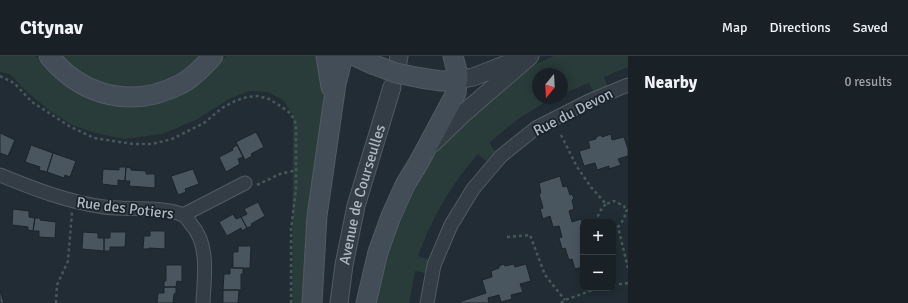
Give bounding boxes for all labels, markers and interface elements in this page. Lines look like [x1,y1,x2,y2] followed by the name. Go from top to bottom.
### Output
[20,16,83,40] text: Citynav
[722,19,748,36] text: Map
[770,19,831,36] text: Directions
[853,19,888,36] text: Saved
[532,68,568,104] north arrow
[644,72,697,93] text: Nearby
[844,74,892,90] text: 0 results
[530,84,616,140] street label: Rue du Devon
[335,122,389,266] street label: Avenue de Courseulles
[75,193,175,223] street label: Rue des Potiers
[580,219,616,291] map controls
[580,219,616,255] button: +
[580,255,616,291] button: −

